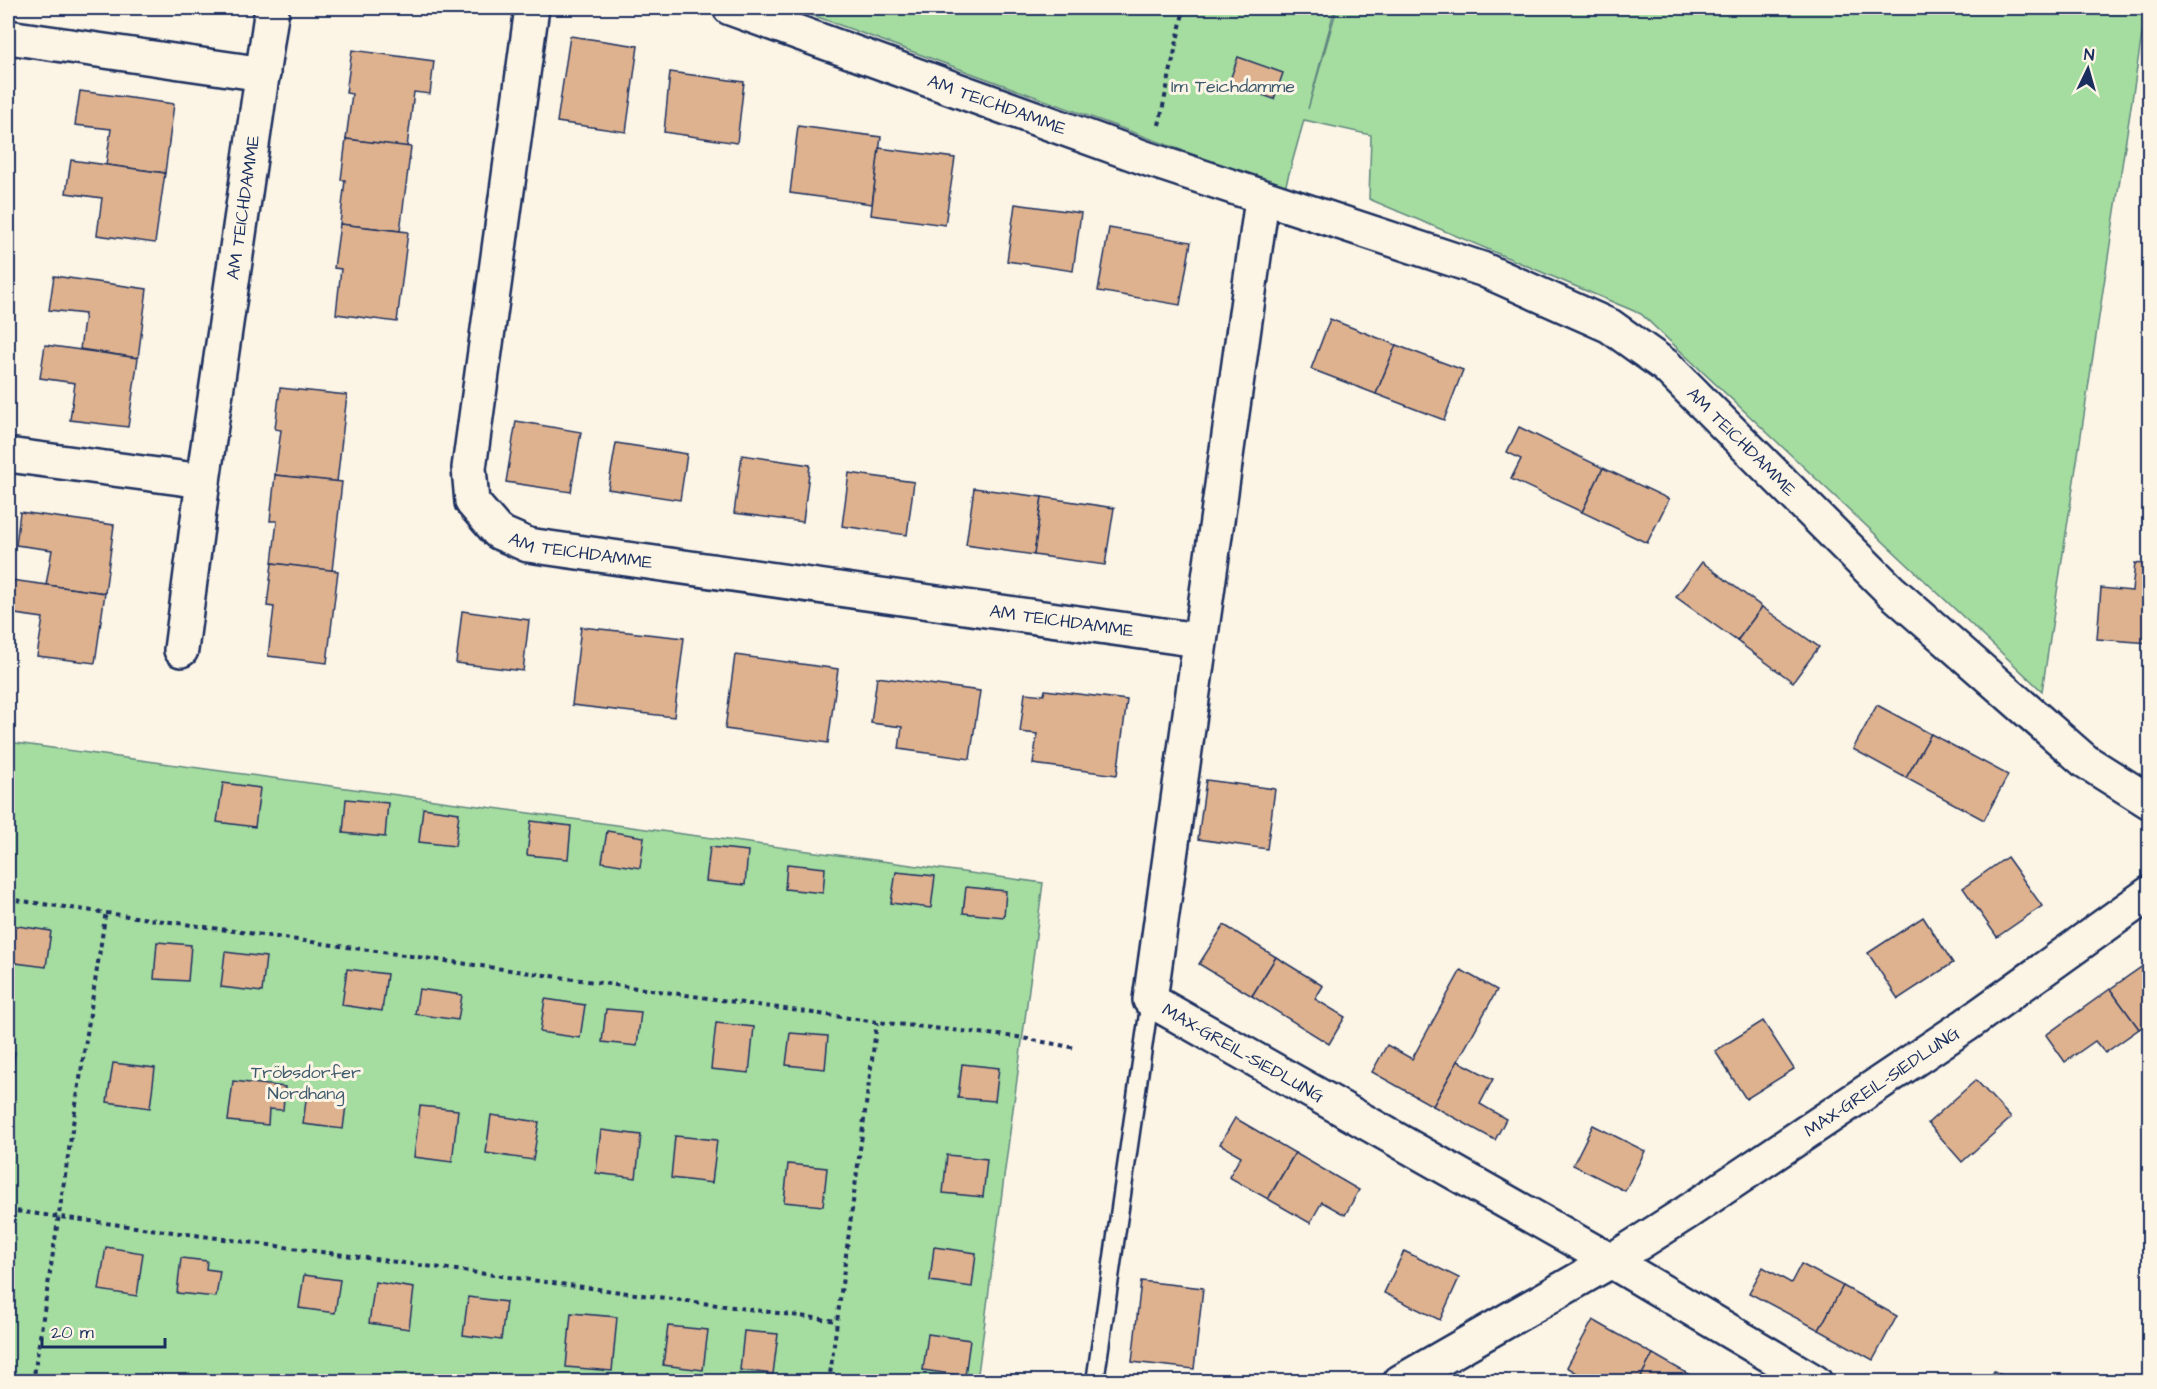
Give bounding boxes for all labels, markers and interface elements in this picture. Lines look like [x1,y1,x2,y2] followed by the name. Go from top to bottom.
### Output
[2058,39,2118,99] north arrow
[2083,44,2095,66] text: N
[924,68,1070,142] street label: AM TEICHDAMME
[1171,74,1295,99] park label: Im Teichdamme
[221,133,266,281] street label: AM TEICHDAMME
[1681,382,1802,503] street label: AM TEICHDAMME
[505,526,655,576] street label: AM TEICHDAMME
[988,599,1136,644] street label: AM TEICHDAMME
[1157,997,1329,1109] street label: MAX-GREIL-SIEDLUNG
[1799,1020,1965,1143] street label: MAX-GREIL-SIEDLUNG
[251,1060,361,1107] park label: Tröbsdorfer Nordhang
[42,1311,165,1349] scale bar
[51,1320,94,1345] text: 20 m

